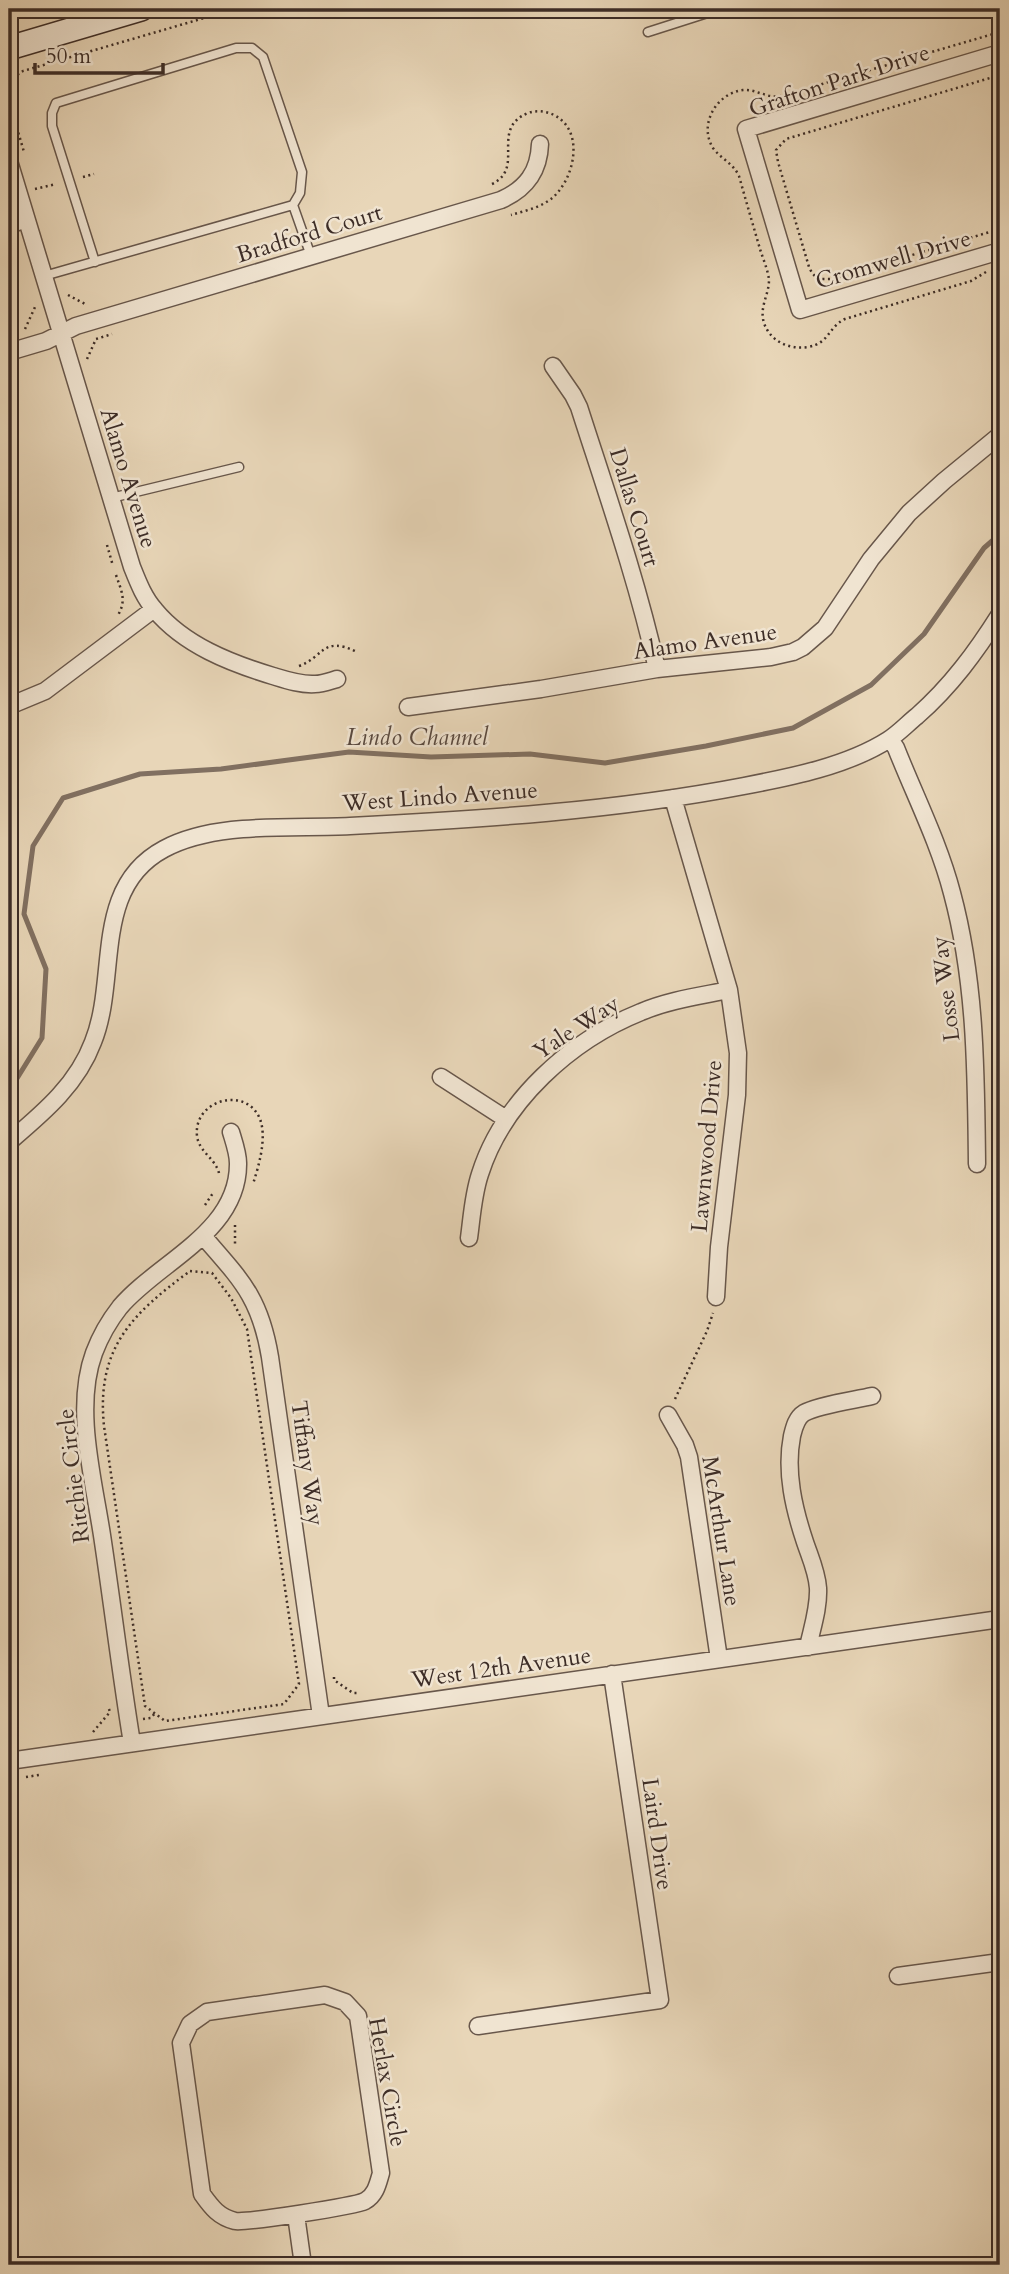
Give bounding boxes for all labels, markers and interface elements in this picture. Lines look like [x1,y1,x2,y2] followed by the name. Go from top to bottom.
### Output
[35,32,163,76] scale bar
[745,37,934,124] street label: Grafton Park Drive
[46,42,91,71] text: 50 m
[233,197,386,270] street label: Bradford Court
[812,222,974,296] street label: Cromwell Drive
[93,404,165,552] street label: Alamo Avenue
[602,444,667,570] street label: Dallas Court
[631,616,779,667] street label: Alamo Avenue
[346,721,489,754] water label: Lindo Channel
[340,774,539,819] street label: West Lindo Avenue
[924,935,967,1043] street label: Losse Way
[527,988,625,1067] street label: Yale Way
[684,1059,729,1233] street label: Lawnwood Drive
[283,1399,332,1528] street label: Tiffany Way
[50,1407,97,1545] street label: Ritchie Circle
[694,1454,749,1608] street label: McArthur Lane
[408,1640,593,1696] street label: West 12th Avenue
[634,1776,681,1892] street label: Laird Drive
[361,2015,414,2149] street label: Herlax Circle

